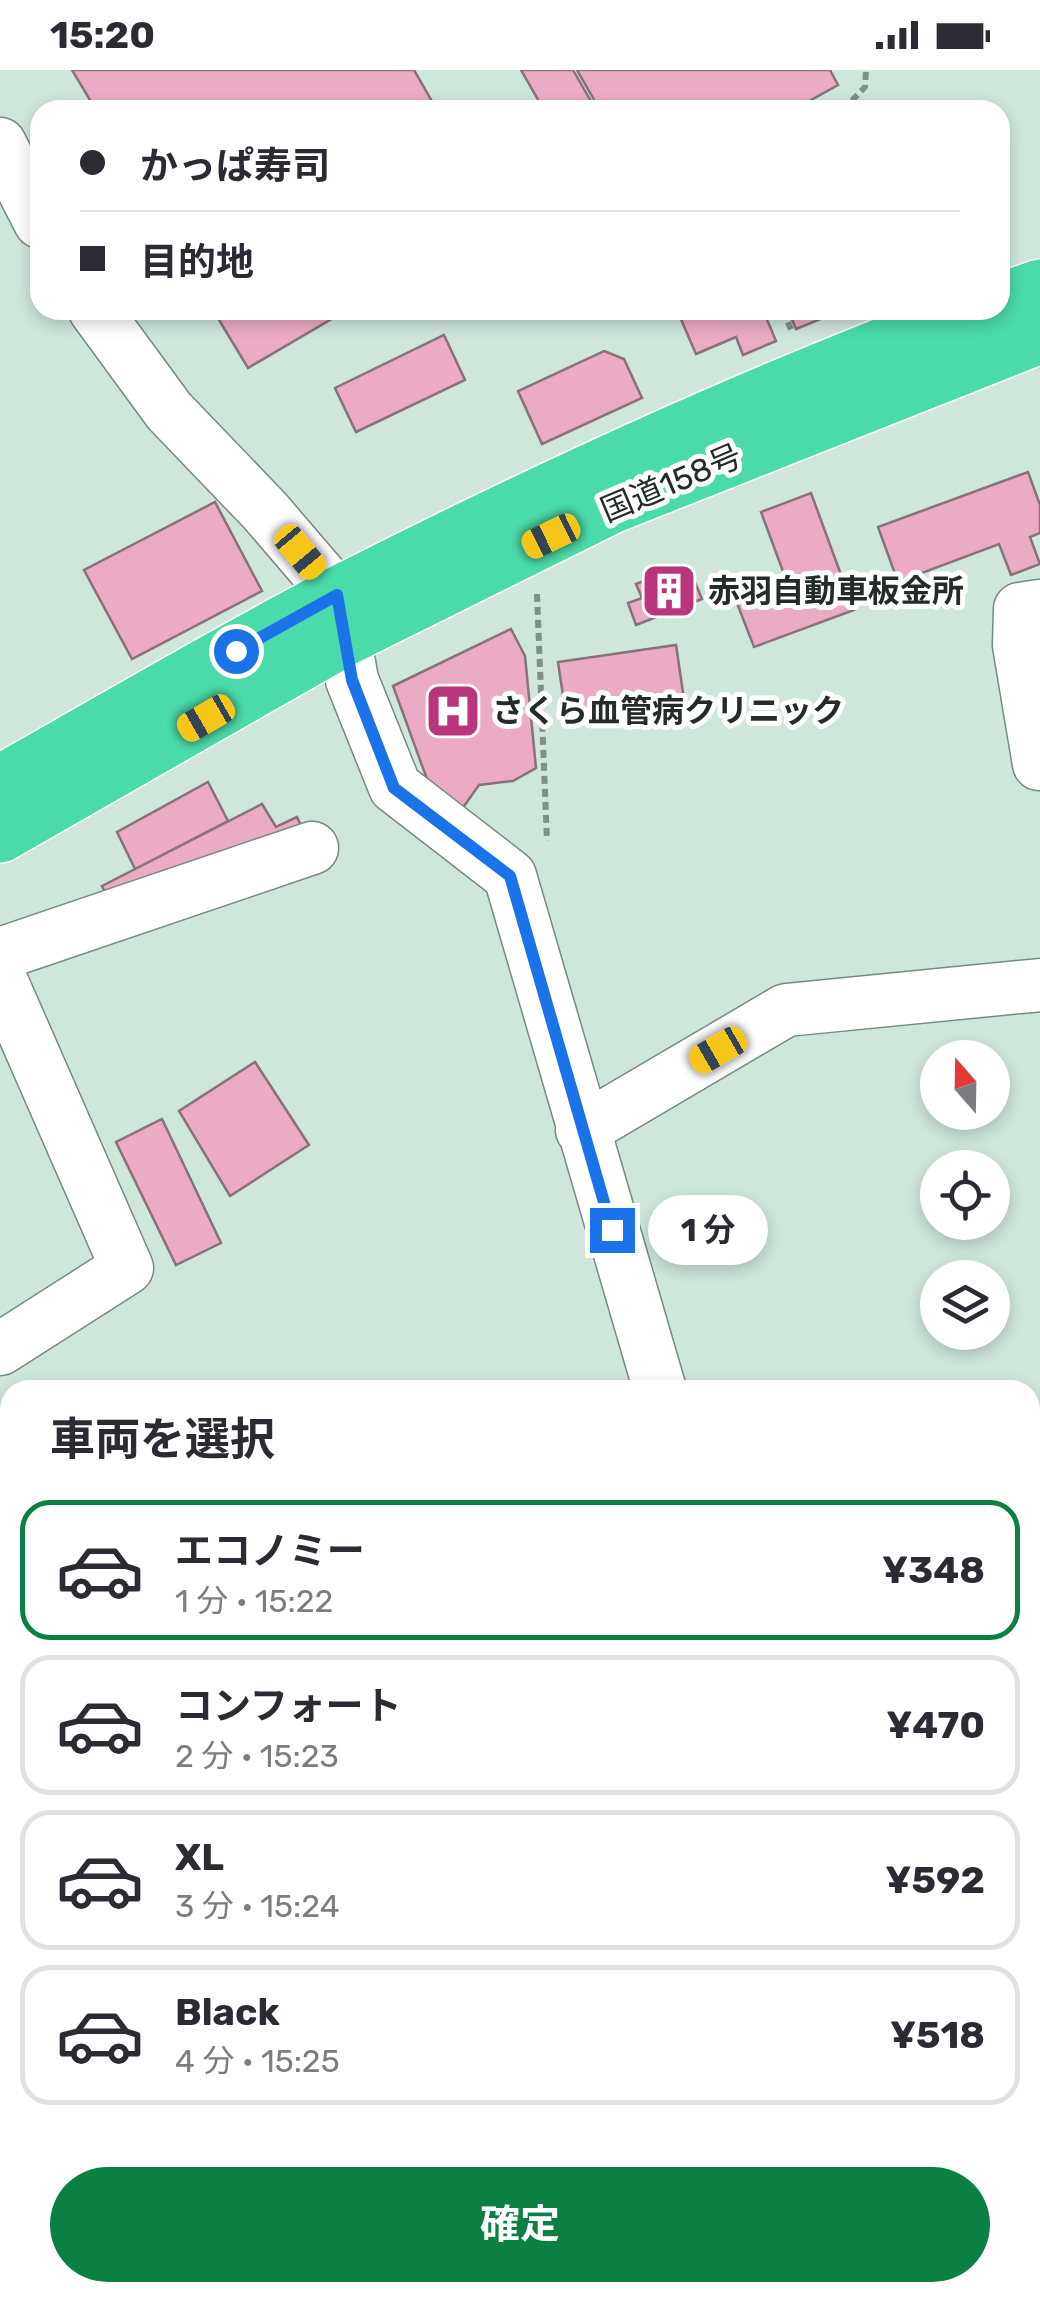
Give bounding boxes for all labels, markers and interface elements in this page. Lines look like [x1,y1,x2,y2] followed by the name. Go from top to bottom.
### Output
[50,12,155,58] text: 15:20
[140,143,330,189] text: かっぱ寿司
[140,239,254,285] text: 目的地
[595,436,747,530] street label: 国道158号
[517,509,585,563] car
[269,519,331,585] car
[639,561,699,621] building icon: 赤羽自動車板金所
[708,572,964,610] place label: 赤羽自動車板金所
[214,629,259,674] route start
[423,681,483,741] hospital icon: さくら血管病クリニック
[173,690,239,746] car
[492,692,844,730] place label: さくら血管病クリニック
[685,1022,751,1078] car
[920,1040,1010,1130] north arrow
[920,1040,1010,1350] map controls
[920,1150,1010,1240] button: locate
[647,1195,767,1265] callout: 1 分
[590,1208,635,1253] route end
[681,1211,735,1249] text: 1 分
[920,1260,1010,1350] button: layers
[50,1413,275,1466] text: 車両を選択
[55,1525,145,1615] icon: car
[175,1528,365,1574] text: エコノミー
[882,1547,985,1593] text: ¥348
[175,1582,333,1620] text: 1 分 · 15:22
[55,1680,145,1770] icon: car
[175,1683,402,1729] text: コンフォート
[886,1702,985,1748] text: ¥470
[175,1737,339,1775] text: 2 分 · 15:23
[175,1834,224,1880] text: XL
[55,1835,145,1925] icon: car
[885,1857,985,1903] text: ¥592
[175,1887,340,1925] text: 3 分 · 15:24
[175,1989,280,2035] text: Black
[55,1990,145,2080] icon: car
[890,2012,985,2058] text: ¥518
[175,2042,340,2080] text: 4 分 · 15:25
[50,2167,990,2282] button: 確定

